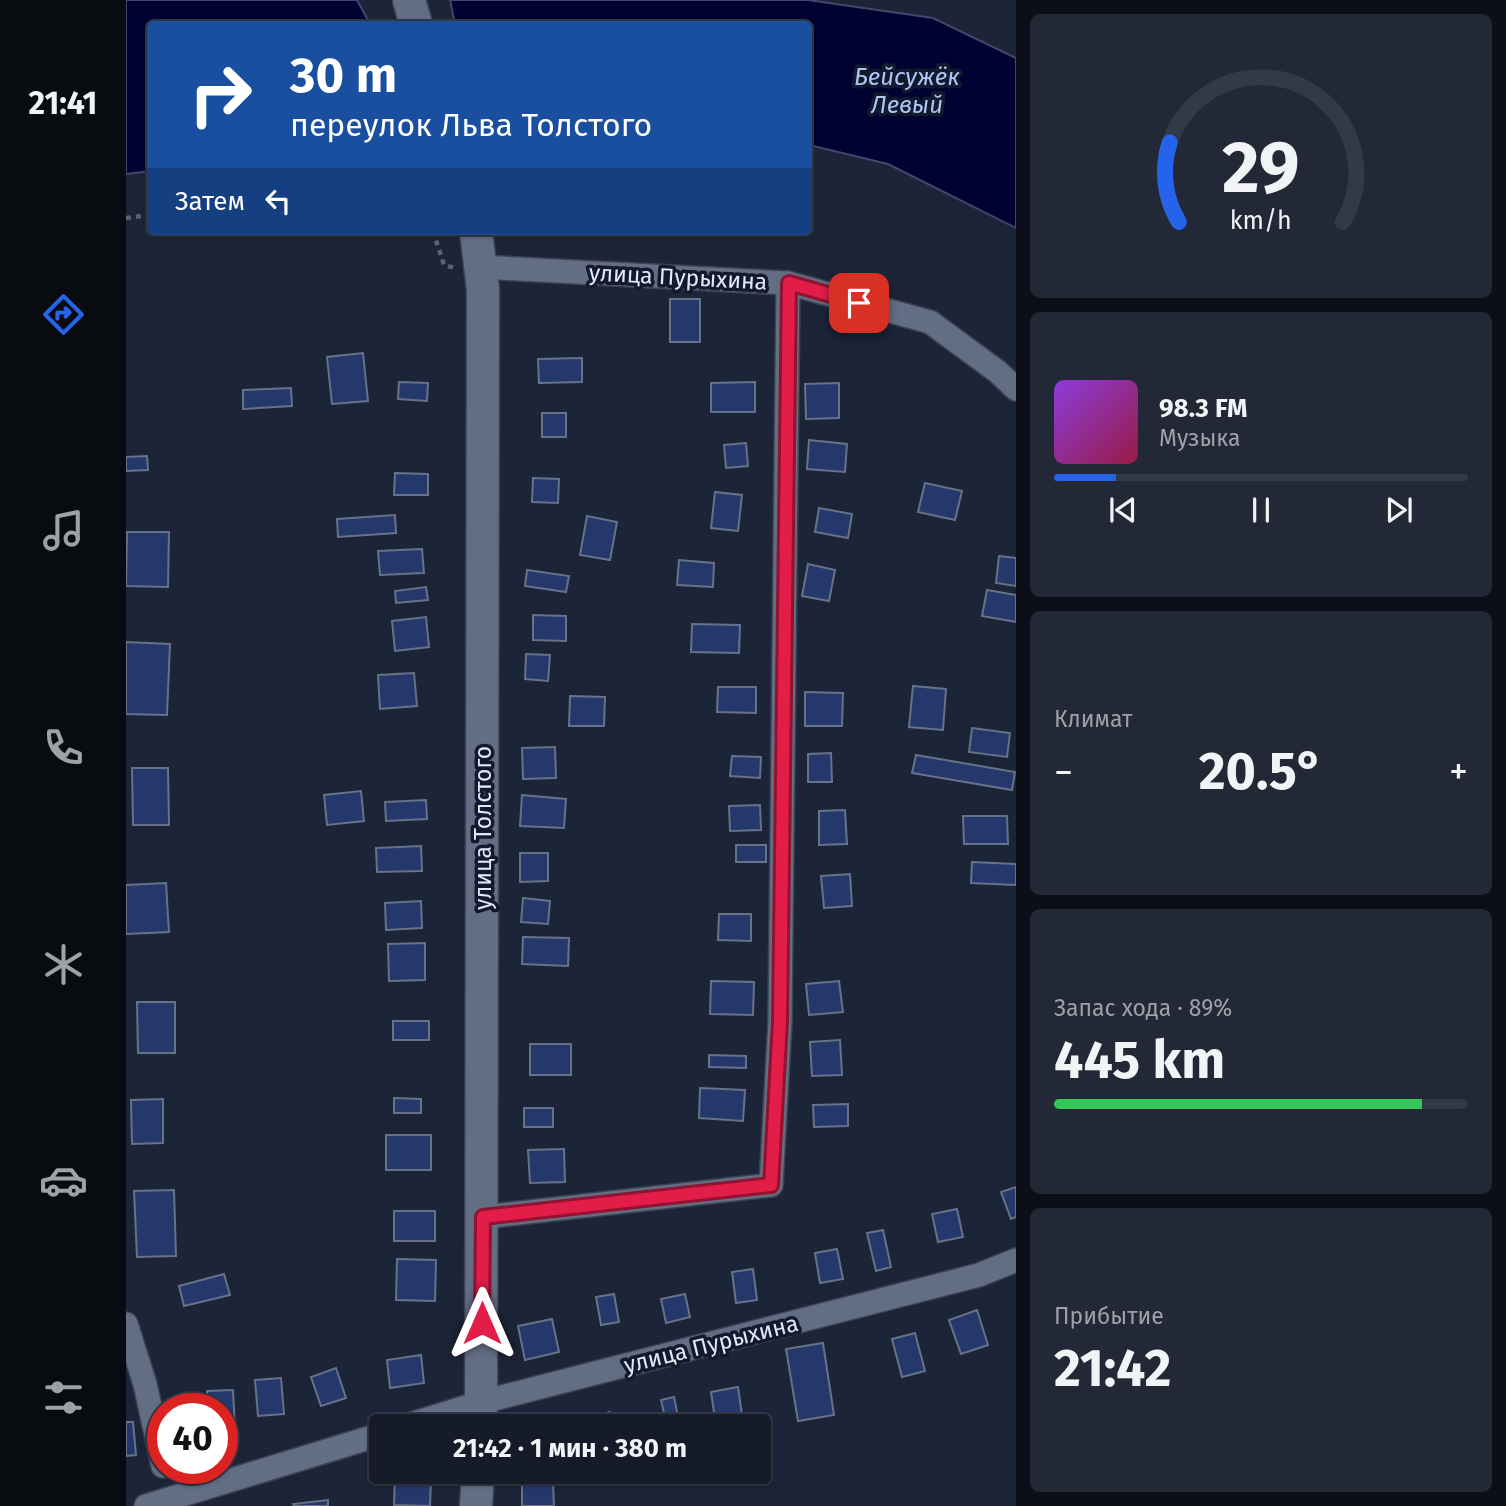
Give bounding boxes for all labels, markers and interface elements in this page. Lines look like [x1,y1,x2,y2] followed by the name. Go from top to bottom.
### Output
[290,46,397,105] text: 30 m
[175,49,266,140] icon: right
[854,63,960,119] water label: Бейсужёк Левый
[29,84,97,122] text: 21:41
[290,106,652,144] text: переулок Льва Толстого
[1222,125,1300,212] text: 29
[259,182,297,220] icon: left
[175,186,245,217] text: Затем
[1230,206,1292,236] text: km/h
[588,258,768,296] street label: улица Пурыхина
[829,273,889,333] pin
[840,284,878,322] icon: arrive
[39,290,88,339] icon: directions
[1159,393,1247,424] text: 98.3 FM
[1159,424,1240,452] text: Музыка
[1104,491,1142,529] icon: previous
[1242,491,1280,529] icon: pause
[1380,491,1418,529] icon: next
[39,506,88,555] icon: music
[1054,705,1132,733] text: Климат
[39,723,88,772] icon: phone
[1199,740,1323,803] text: 20.5°
[469,746,497,910] street label: улица Толстого
[1054,749,1073,795] text: −
[1449,749,1468,795] text: +
[39,940,88,989] icon: climate
[1054,994,1232,1022] text: Запас хода · 89%
[1054,1029,1225,1092] text: 445 km
[39,1156,88,1205] icon: car
[445,1286,519,1360] position arrow
[1054,1302,1164,1330] text: Прибытие
[621,1309,801,1379] street label: улица Пурыхина
[1054,1337,1171,1400] text: 21:42
[39,1373,88,1422] icon: filters
[147,1393,238,1484] speed limit sign: 40
[453,1433,687,1464] text: 21:42 · 1 мин · 380 m

